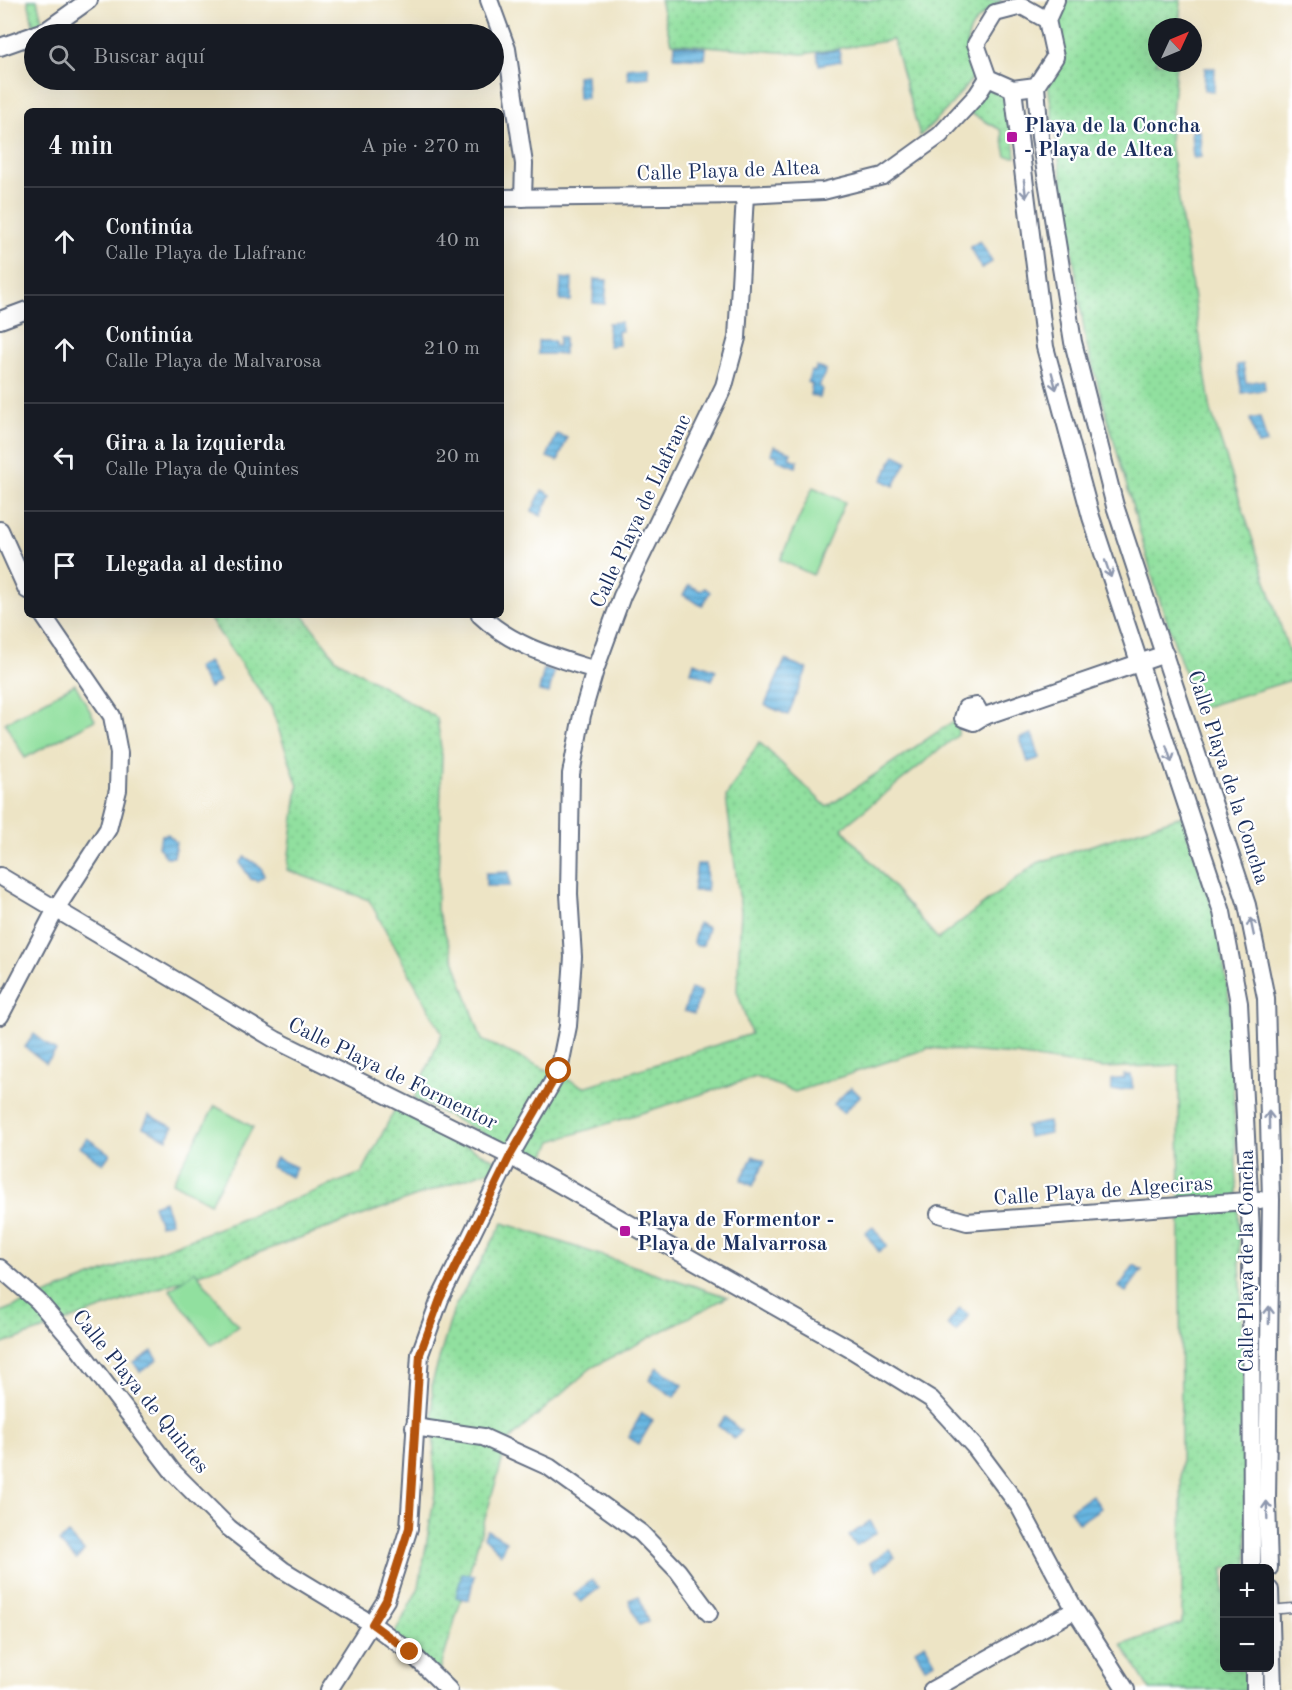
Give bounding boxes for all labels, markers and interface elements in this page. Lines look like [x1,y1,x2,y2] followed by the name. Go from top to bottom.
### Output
[1148,18,1202,72] north arrow
[24,24,504,90] search box
[45,41,78,74] icon: search
[93,46,205,68] text: Buscar aquí
[1024,116,1201,161] place label: Playa de la Concha - Playa de Altea
[1005,130,1019,144] marker: Playa de la Concha - Playa de Altea
[48,134,113,160] text: 4 min
[361,137,480,157] text: A pie · 270 m
[636,158,820,185] street label: Calle Playa de Altea
[1020,178,1031,198] one-way arrow
[105,217,193,239] text: Continúa
[48,225,81,258] icon: ahead
[435,231,480,251] text: 40 m
[105,244,306,264] text: Calle Playa de Llafranc
[105,325,193,347] text: Continúa
[48,333,81,366] icon: ahead
[424,339,480,359] text: 210 m
[105,352,322,372] text: Calle Playa de Malvarosa
[1049,371,1061,390] one-way arrow
[587,412,695,612] street label: Calle Playa de Llafranc
[105,433,285,455] text: Gira a la izquierda
[48,441,81,474] icon: left
[435,447,480,467] text: 20 m
[105,460,299,480] text: Calle Playa de Quintes
[48,549,81,582] icon: arrive
[105,554,283,576] text: Llegada al destino
[1104,559,1115,578] one-way arrow
[1183,668,1272,887] street label: Calle Playa de la Concha
[1165,744,1176,763] one-way arrow
[1246,917,1257,937] one-way arrow
[284,1014,501,1134] street label: Calle Playa de Formentor
[545,1057,571,1083] route start
[1263,1111,1275,1131] one-way arrow
[1237,1149,1258,1373] street label: Calle Playa de la Concha
[993,1173,1214,1210] street label: Calle Playa de Algeciras
[637,1210,834,1255] place label: Playa de Formentor - Playa de Malvarrosa
[618,1224,632,1238] marker: Playa de Formentor - Playa de Malvarrosa
[68,1306,212,1478] street label: Calle Playa de Quintes
[1263,1306,1275,1326] one-way arrow
[1261,1501,1273,1521] one-way arrow
[1220,1564,1274,1672] map controls
[1220,1564,1274,1618] button: +
[1220,1618,1274,1672] button: −
[396,1638,422,1664] route end

